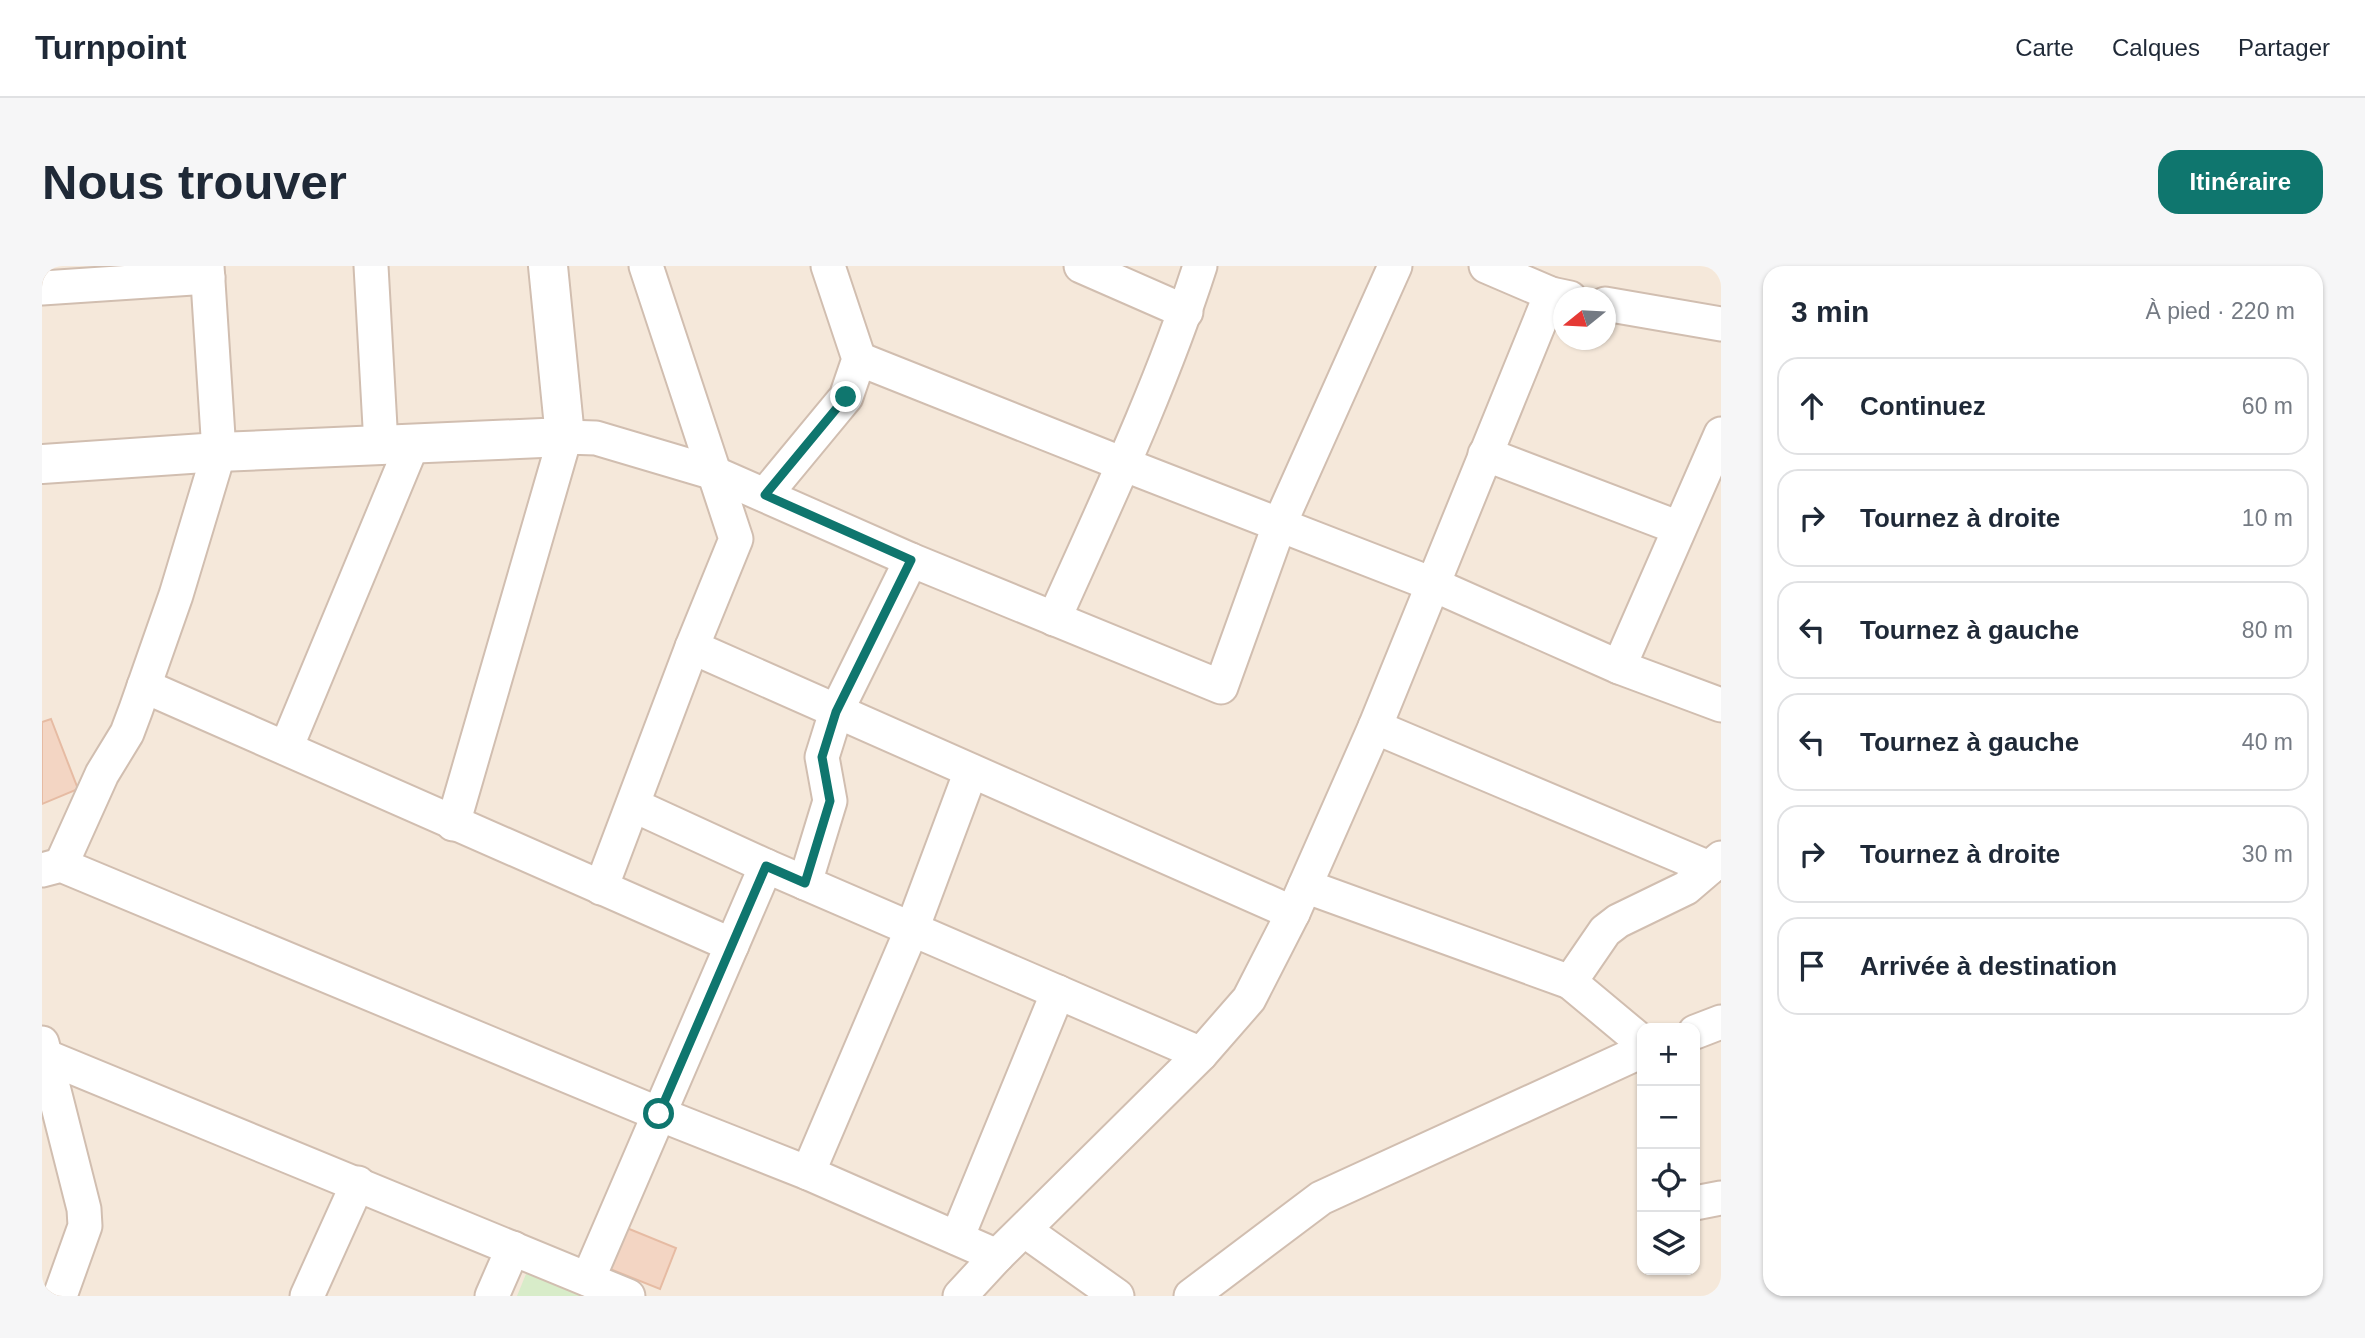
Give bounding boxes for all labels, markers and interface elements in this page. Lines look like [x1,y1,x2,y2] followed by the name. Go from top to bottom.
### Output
[35,29,187,66] text: Turnpoint
[2015,34,2074,61] text: Carte
[2112,34,2200,61] text: Calques
[2238,34,2330,61] text: Partager
[2158,150,2323,214] button: Itinéraire
[42,155,347,209] text: Nous trouver
[1553,287,1616,350] north arrow
[1791,295,1869,328] text: 3 min
[2145,298,2295,324] text: À pied · 220 m
[830,381,861,412] route end
[1793,387,1831,425] icon: ahead
[1860,391,1986,421] text: Continuez
[2242,393,2293,419] text: 60 m
[1793,499,1831,537] icon: right
[1860,503,2060,533] text: Tournez à droite
[2242,505,2293,531] text: 10 m
[1793,611,1831,649] icon: left
[1860,615,2079,645] text: Tournez à gauche
[2242,617,2293,643] text: 80 m
[1793,723,1831,761] icon: left
[1860,727,2079,757] text: Tournez à gauche
[2242,729,2293,755] text: 40 m
[1793,835,1831,873] icon: right
[1860,839,2060,869] text: Tournez à droite
[2242,841,2293,867] text: 30 m
[1793,947,1831,985] icon: arrive
[1860,951,2117,981] text: Arrivée à destination
[1637,1023,1700,1275] map controls
[1637,1023,1700,1086] button: +
[1637,1086,1700,1149] button: −
[643,1098,674,1129] route start
[1637,1149,1700,1212] button: locate
[1637,1212,1700,1275] button: layers

